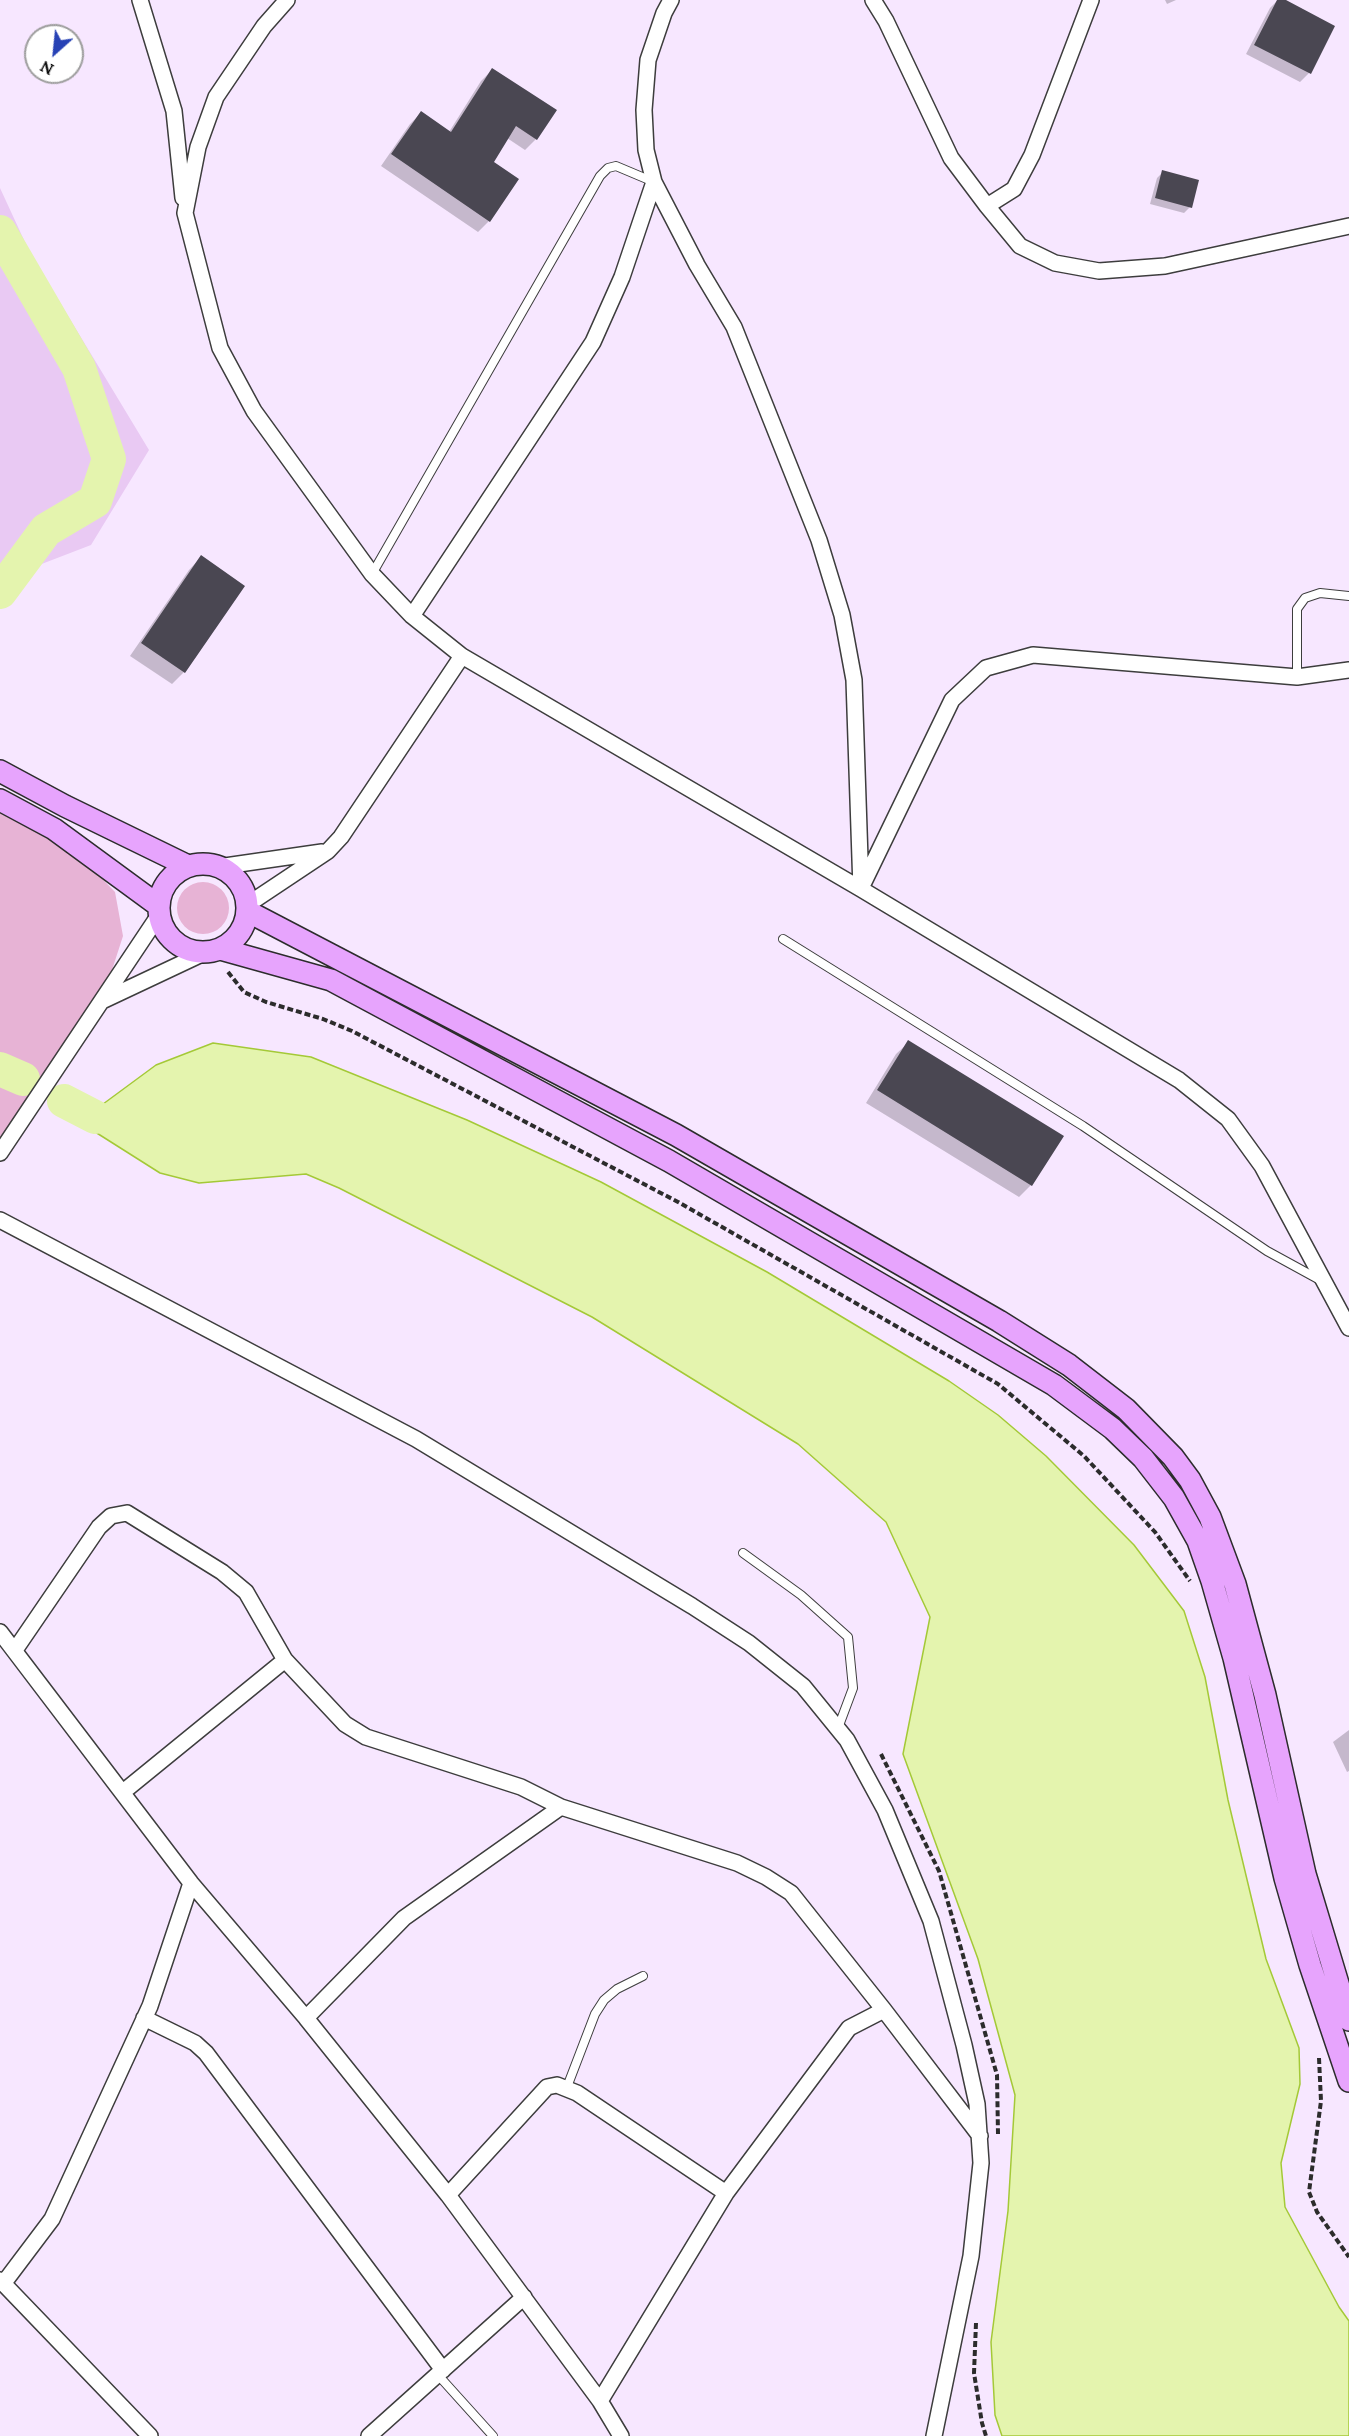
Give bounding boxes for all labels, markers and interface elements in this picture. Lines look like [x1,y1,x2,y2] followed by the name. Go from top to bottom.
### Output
[24,24,84,84] north arrow
[37,57,57,80] text: N

